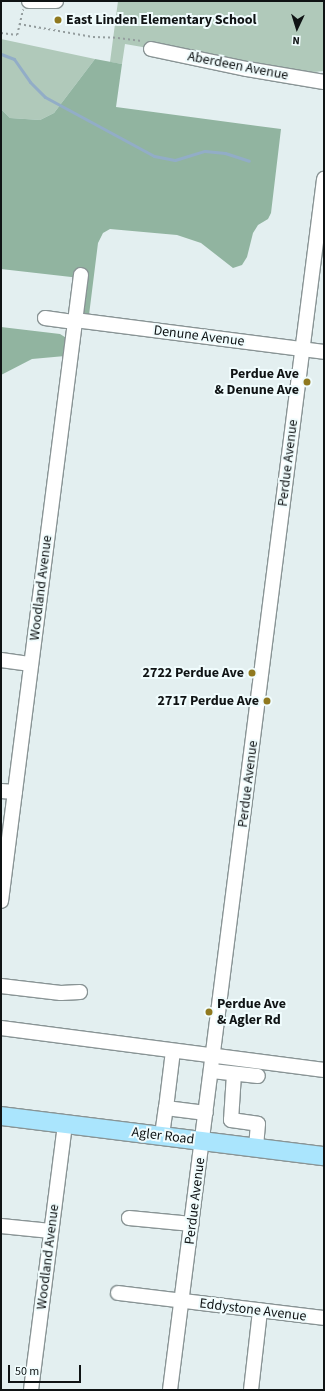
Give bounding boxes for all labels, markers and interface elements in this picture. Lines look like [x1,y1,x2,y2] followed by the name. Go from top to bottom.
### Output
[277,8,317,48] north arrow
[66,12,257,28] place label: East Linden Elementary School
[53,15,63,25] marker: East Linden Elementary School
[292,33,300,48] text: N
[186,48,290,84] street label: Aberdeen Avenue
[153,322,245,350] street label: Denune Avenue
[214,366,299,398] place label: Perdue Ave & Denune Ave
[302,377,312,387] marker: Perdue Ave & Denune Ave
[274,419,302,507] street label: Perdue Avenue
[26,534,56,642] street label: Woodland Avenue
[143,665,244,681] place label: 2722 Perdue Ave
[247,668,257,678] marker: 2722 Perdue Ave
[158,693,259,709] place label: 2717 Perdue Ave
[262,696,272,706] marker: 2717 Perdue Ave
[234,740,262,828] street label: Perdue Avenue
[217,996,286,1028] place label: Perdue Ave & Agler Rd
[204,1007,214,1017] marker: Perdue Ave & Agler Rd
[131,1124,195,1148] street label: Agler Road
[181,1157,209,1245] street label: Perdue Avenue
[33,1203,63,1311] street label: Woodland Avenue
[199,1295,307,1325] street label: Eddystone Avenue
[10,1357,83,1383] scale bar
[15,1363,39,1380] text: 50 m

